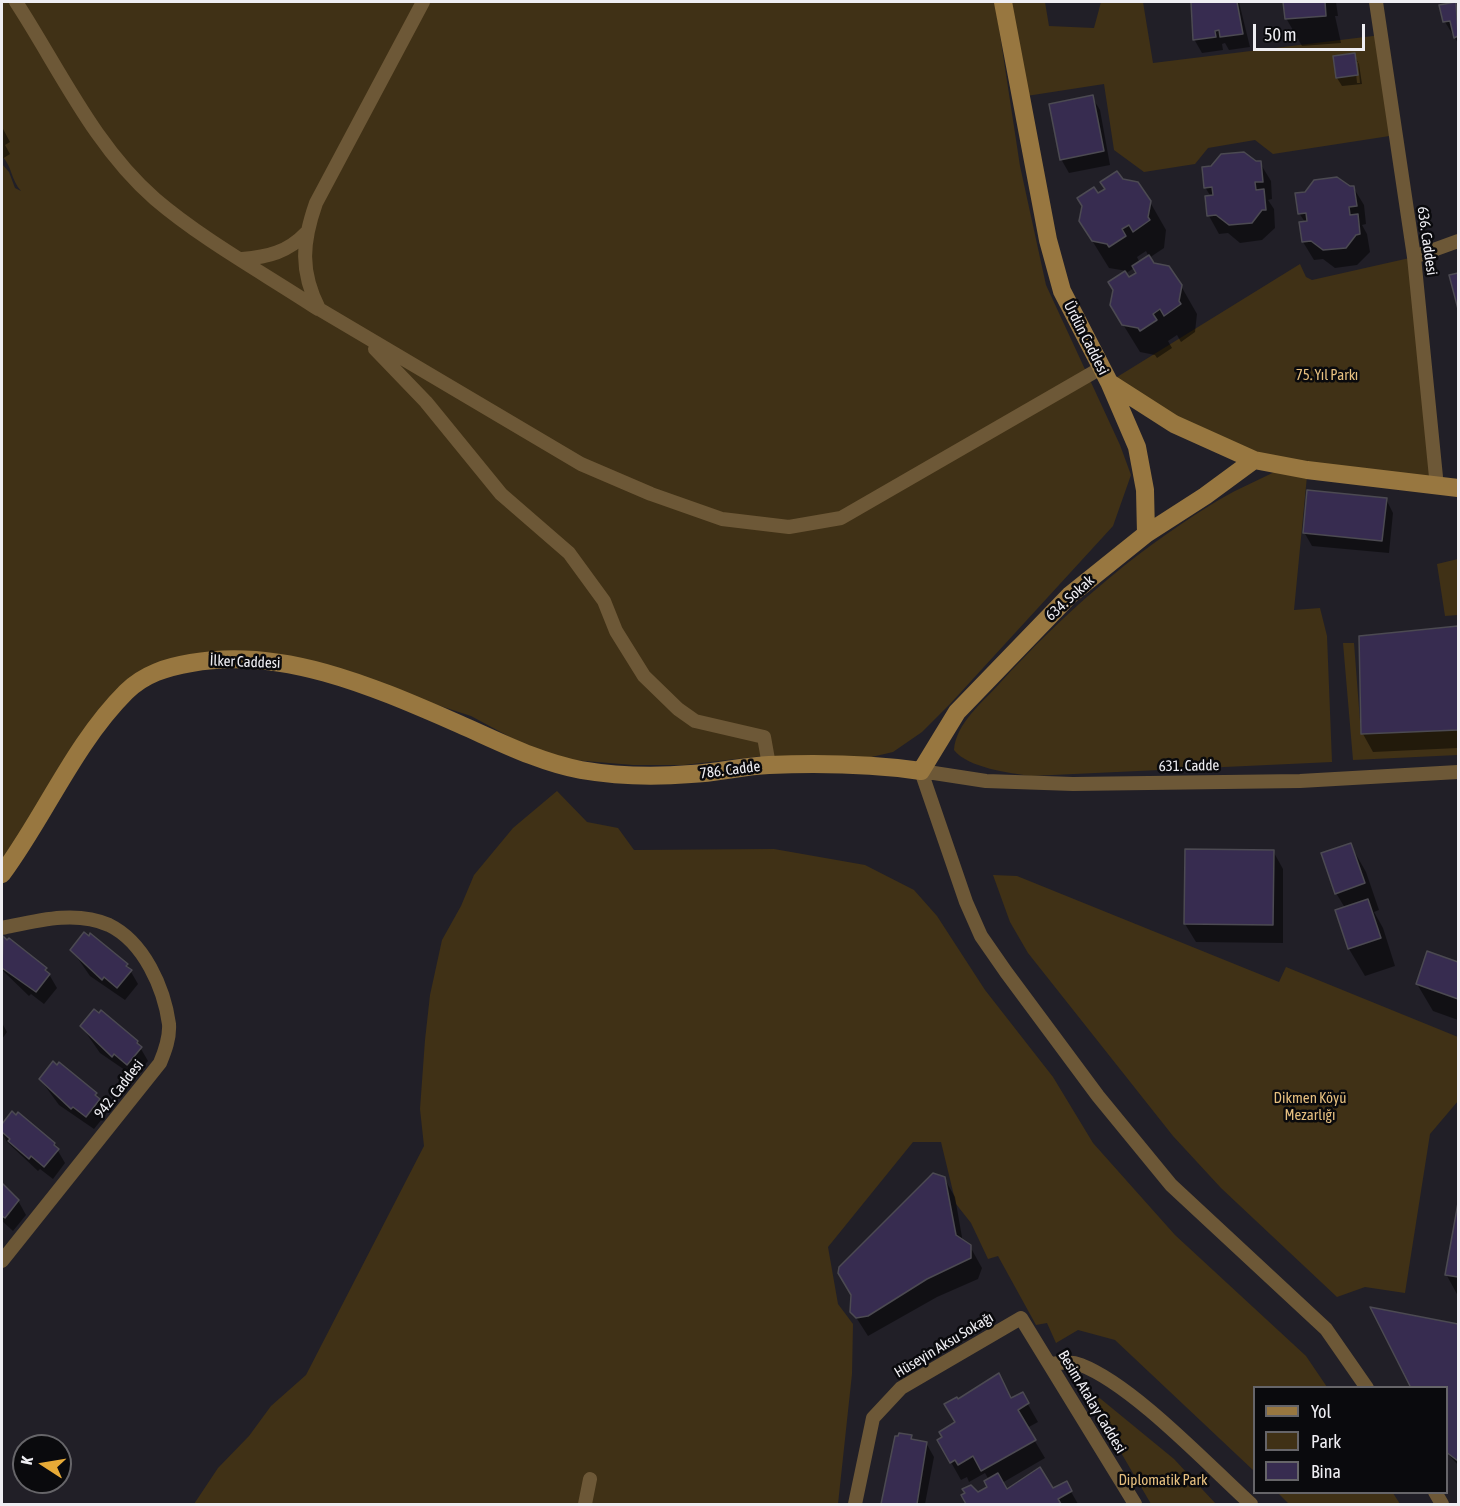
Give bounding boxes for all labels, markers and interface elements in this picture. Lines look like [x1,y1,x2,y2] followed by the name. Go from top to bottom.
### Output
[1256,12,1368,50] scale bar
[1264,24,1296,45] text: 50 m
[1413,205,1441,277] street label: 636. Caddesi
[1060,298,1112,378] street label: Ürdün Caddesi
[1296,366,1358,384] park label: 75. Yıl Parkı
[1042,571,1098,625] street label: 634. Sokak
[209,652,281,672] street label: İlker Caddesi
[1159,756,1219,776] street label: 631. Cadde
[699,757,761,783] street label: 786. Cadde
[91,1056,147,1122] street label: 942. Caddesi
[1274,1089,1346,1124] park label: Dikmen Köyü Mezarlığı
[891,1308,997,1382] street label: Hüseyin Aksu Sokağı
[1054,1347,1130,1457] street label: Besim Atalay Caddesi
[1253,1386,1448,1494] legend
[1311,1401,1331,1422] text: Yol
[1311,1431,1341,1452] text: Park
[12,1434,72,1494] north arrow
[17,1455,36,1466] text: K
[1311,1461,1341,1482] text: Bina
[1118,1471,1208,1489] park label: Diplomatik Park

